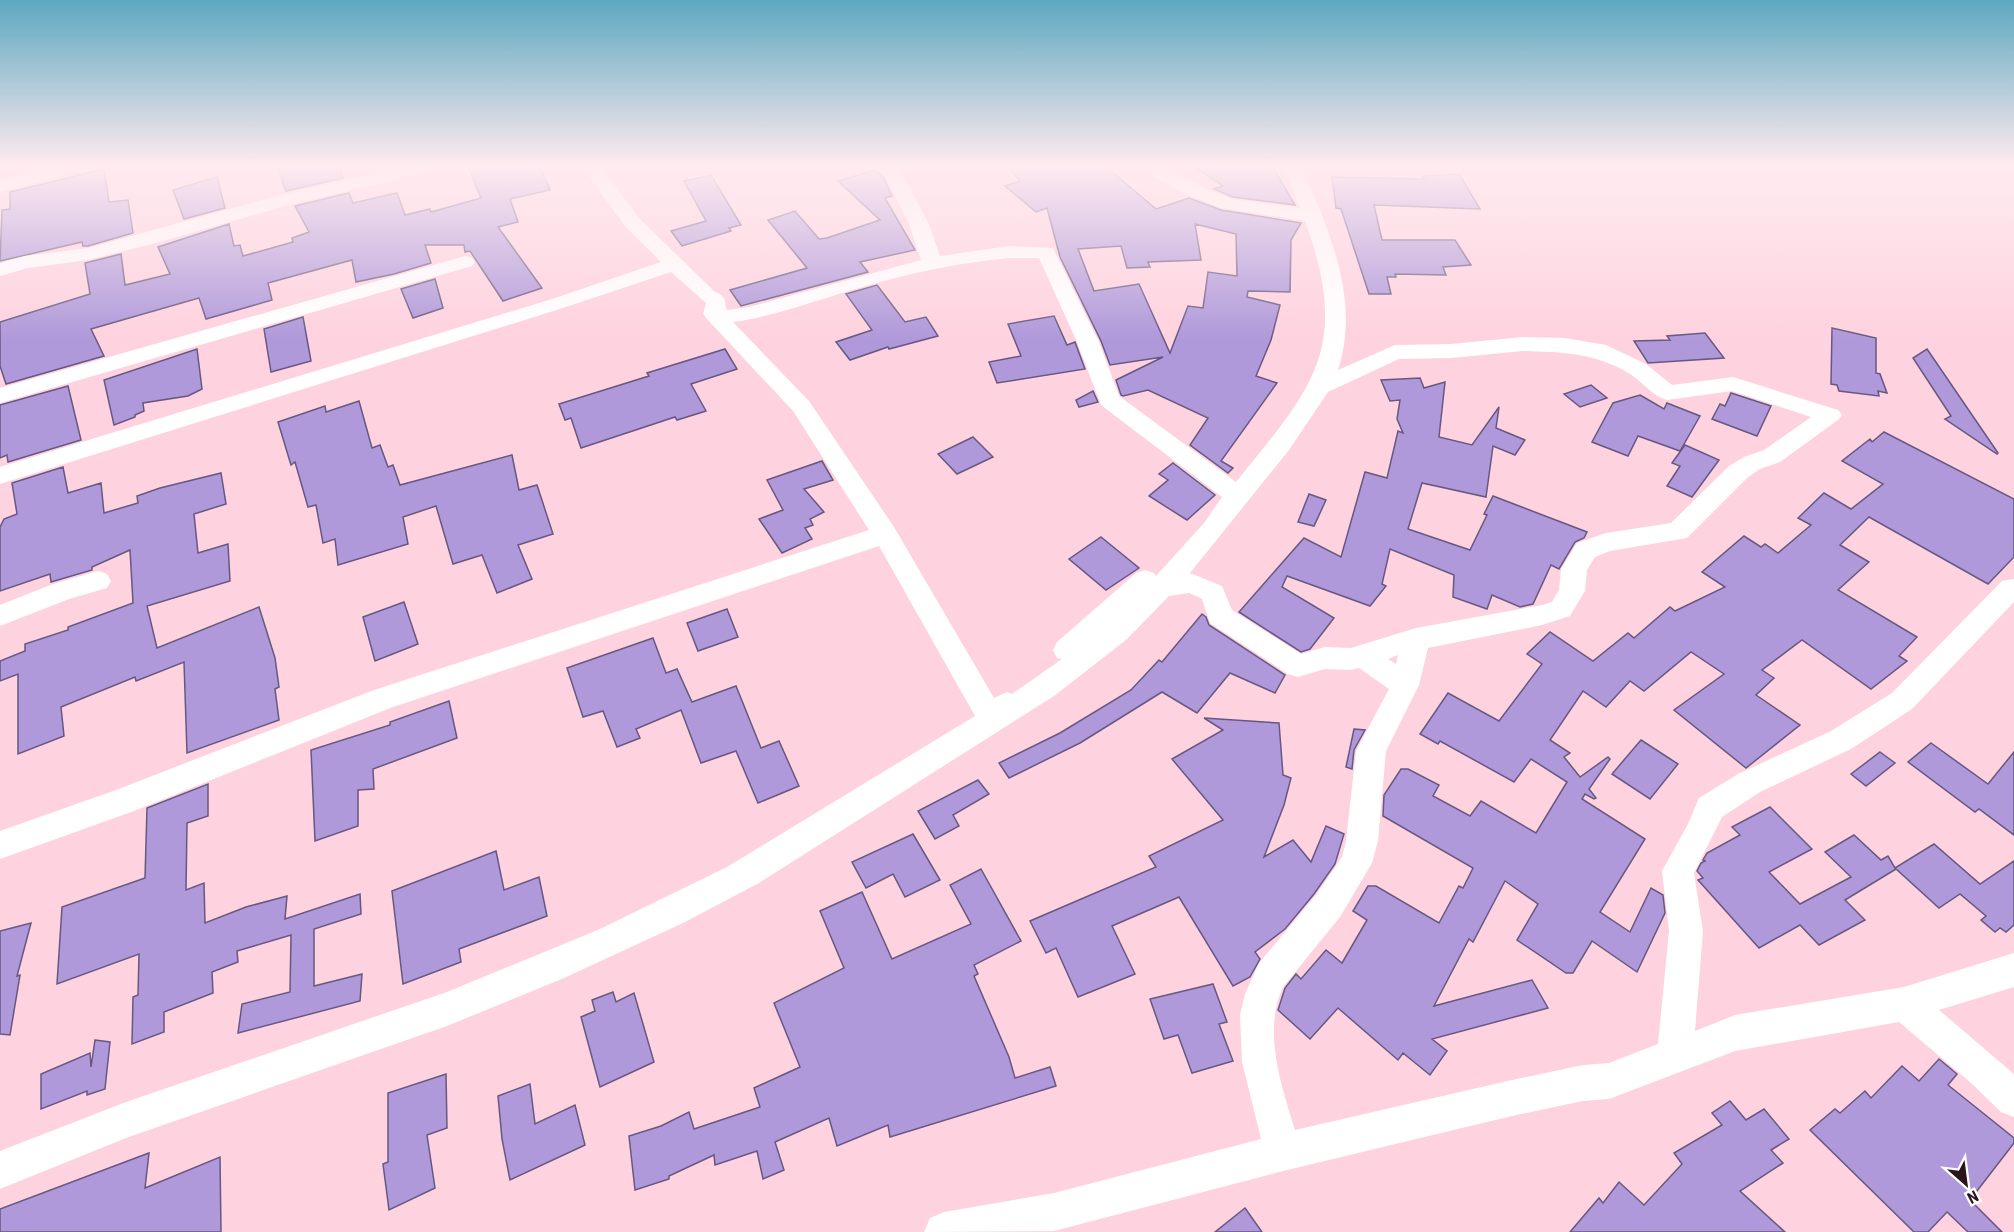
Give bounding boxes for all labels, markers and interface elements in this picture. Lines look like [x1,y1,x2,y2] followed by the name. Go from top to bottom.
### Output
[1936,1154,1996,1214] north arrow
[1964,1186,1982,1207] text: N

